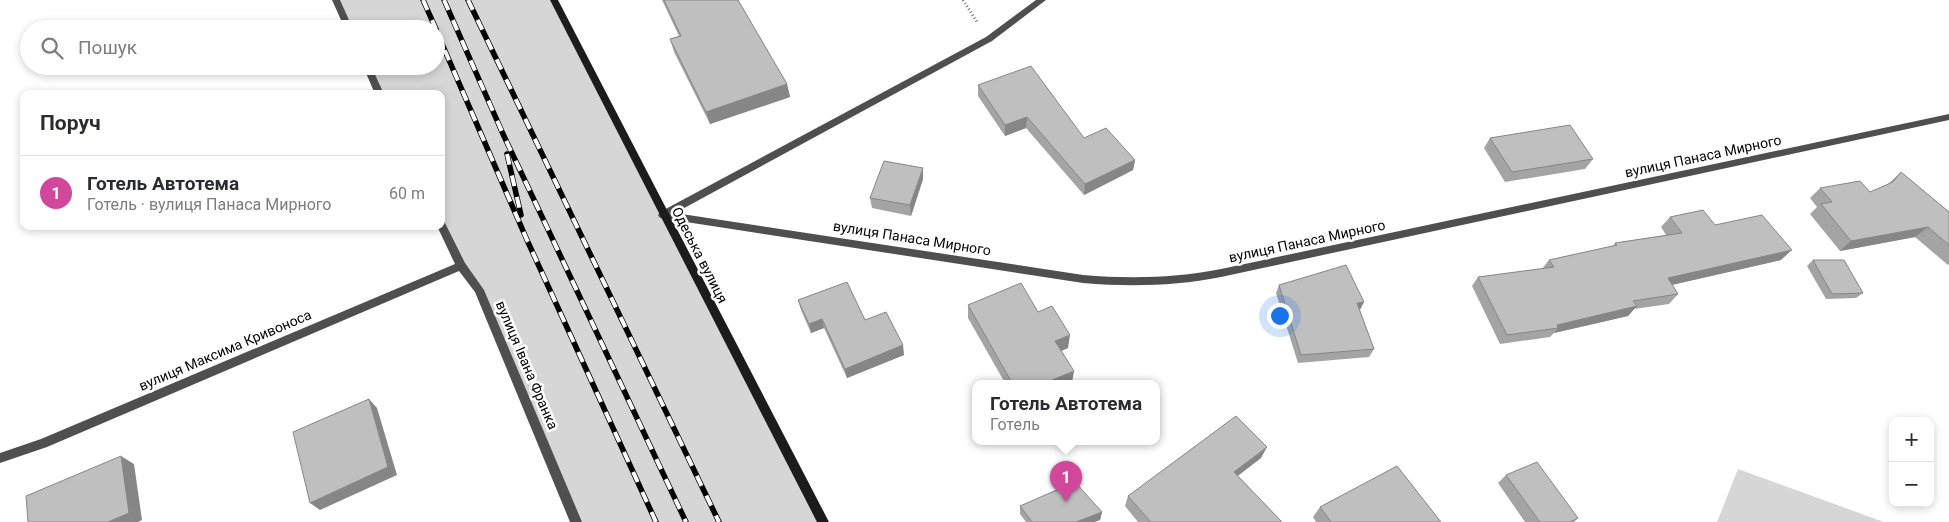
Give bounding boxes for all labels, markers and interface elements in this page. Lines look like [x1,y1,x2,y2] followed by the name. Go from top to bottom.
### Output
[20,20,445,75] search box
[38,34,66,62] icon: search
[78,36,137,59] text: Пошук
[40,111,101,135] text: Поруч
[1623,132,1783,180] street label: вулиця Панаса Мирного
[87,172,239,195] text: Готель Автотема
[51,184,61,203] text: 1
[389,184,425,203] text: 60 m
[87,195,331,214] text: Готель · вулиця Панаса Мирного
[669,204,731,306] street label: Одеська вулиця
[1227,217,1387,265] street label: вулиця Панаса Мирного
[832,218,992,258] street label: вулиця Панаса Мирного
[493,298,561,432] street label: вулиця Івана Франка
[1267,303,1293,329] your location
[136,306,314,394] street label: вулиця Максима Кривоноса
[972,380,1160,445] popup
[990,392,1142,415] text: Готель Автотема
[990,415,1040,434] text: Готель
[1889,417,1934,507] map controls
[1889,417,1934,462] button: +
[1050,461,1082,502] pin: 1
[1889,462,1934,507] button: −

